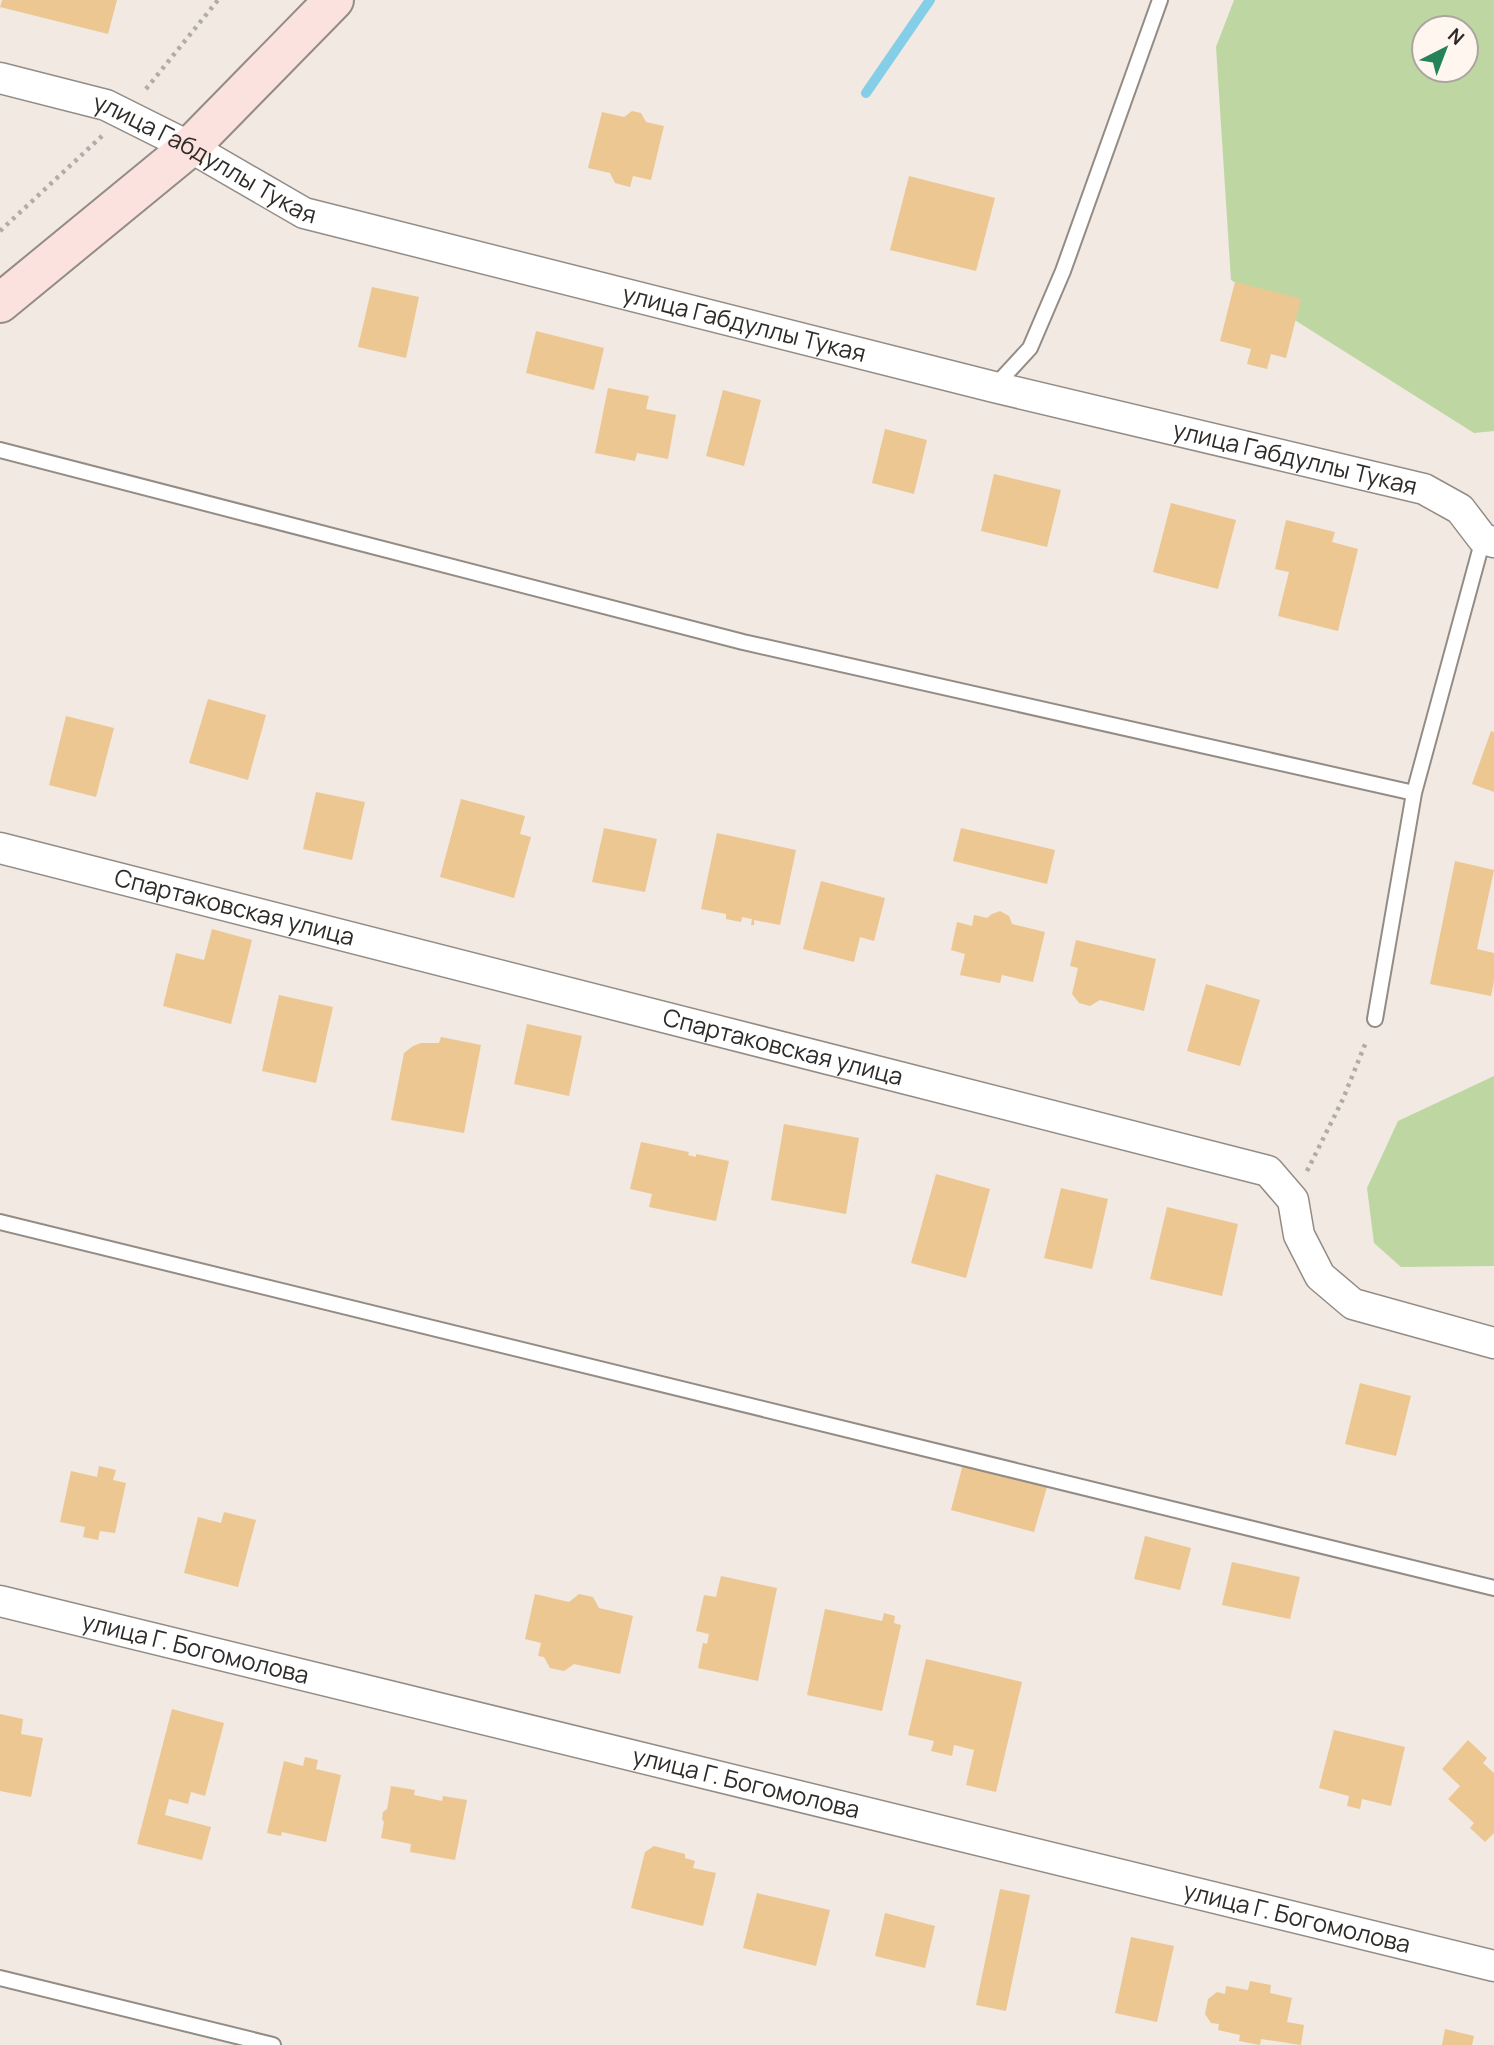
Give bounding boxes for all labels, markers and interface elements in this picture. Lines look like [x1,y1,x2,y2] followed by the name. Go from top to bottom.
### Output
[1410,14,1480,84] north arrow
[1443,22,1470,51] text: N
[90,85,320,230] street label: улица Габдуллы Тукая
[619,276,870,369] street label: улица Габдуллы Тукая
[1170,412,1421,502] street label: улица Габдуллы Тукая
[111,860,358,953] street label: Спартаковская улица
[660,1000,907,1092] street label: Спартаковская улица
[79,1604,313,1691] street label: улица Г. Богомолова
[629,1738,863,1825] street label: улица Г. Богомолова
[1180,1873,1414,1960] street label: улица Г. Богомолова

